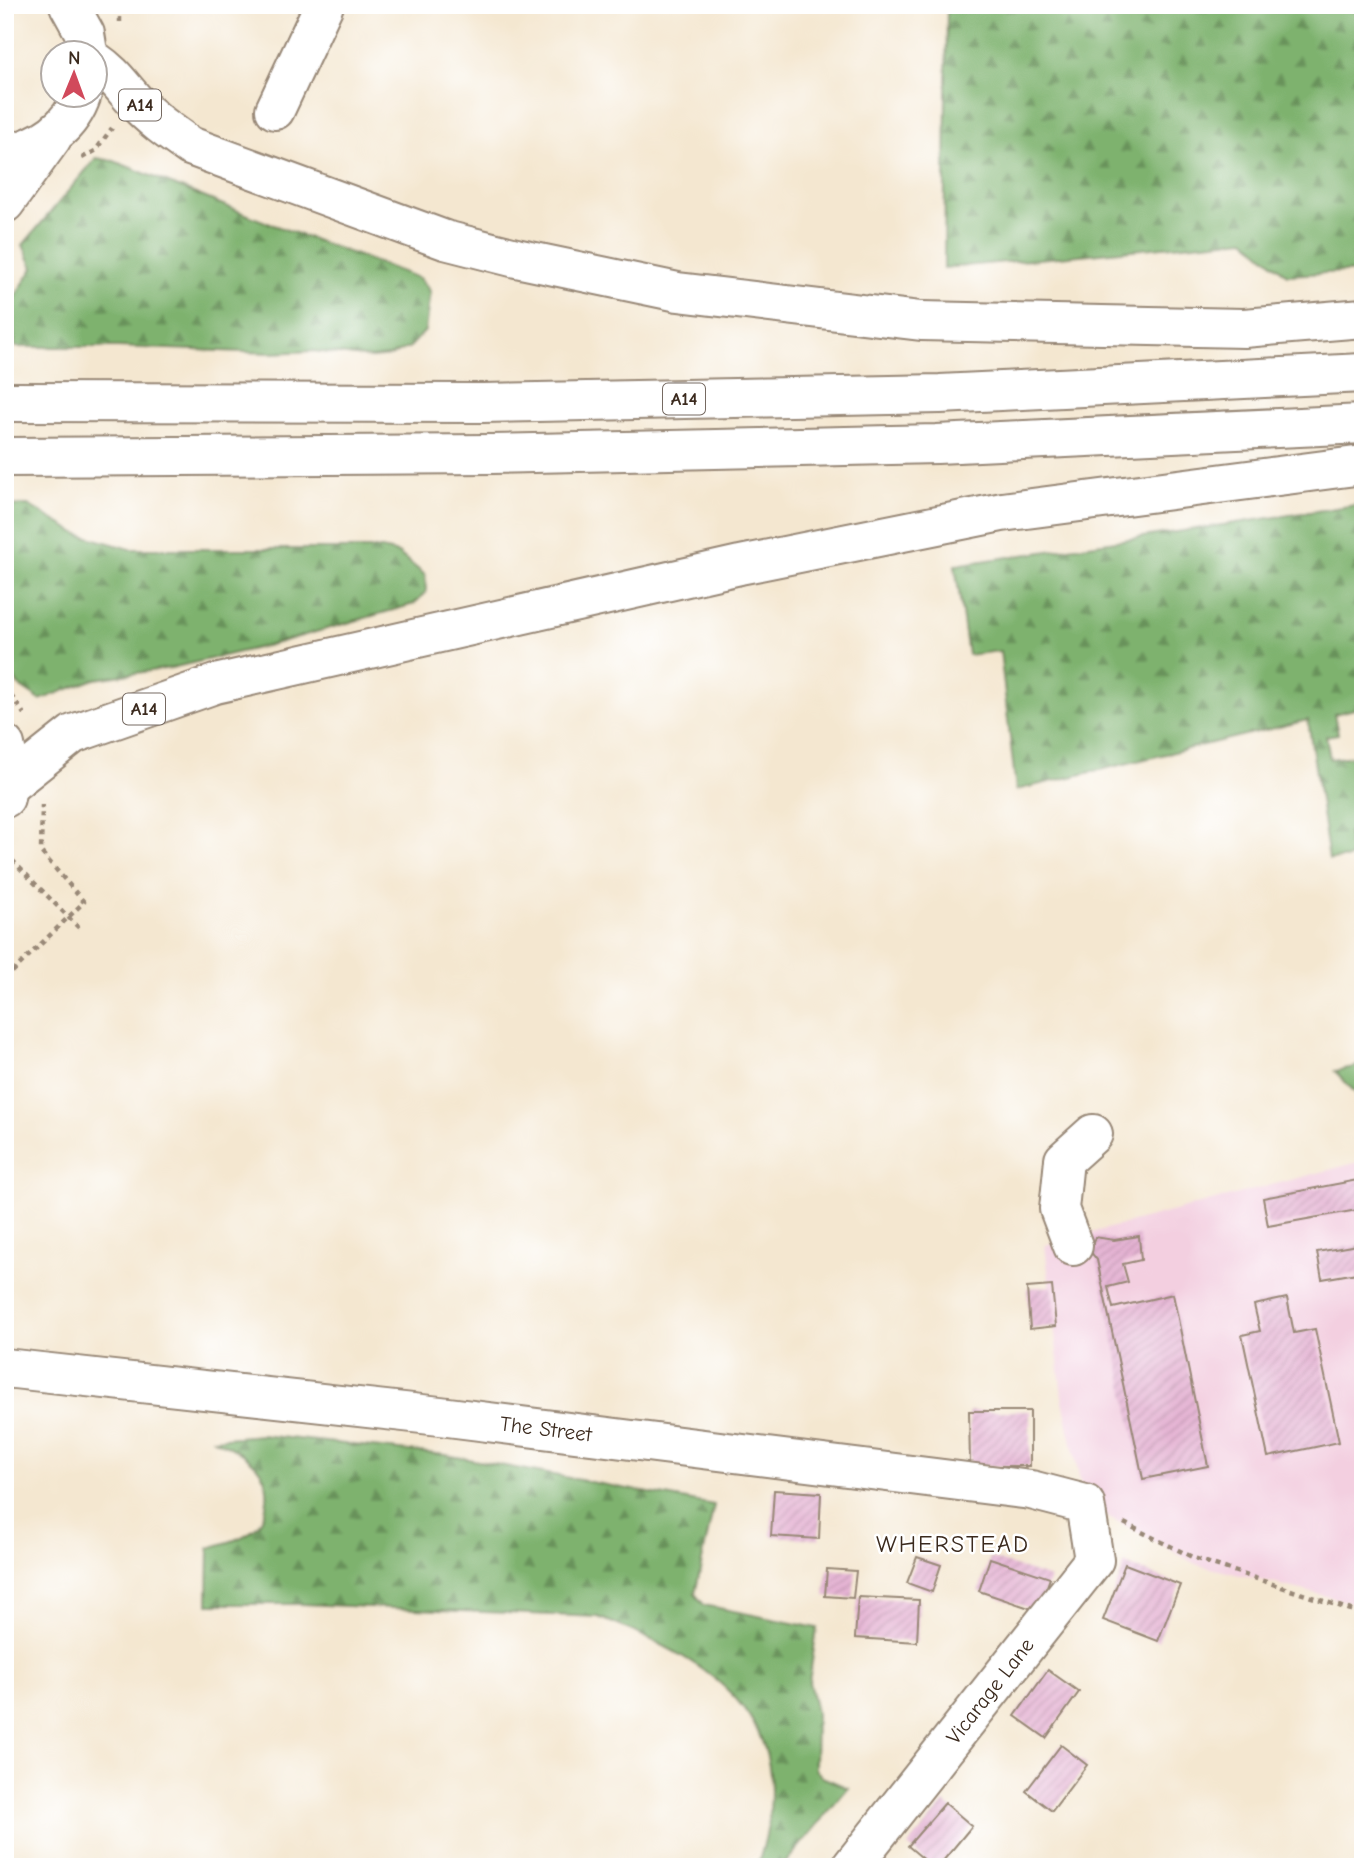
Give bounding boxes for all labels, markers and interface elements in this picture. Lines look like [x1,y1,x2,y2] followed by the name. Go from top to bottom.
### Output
[38,38,108,108] north arrow
[68,47,81,69] text: N
[119,90,161,120] road number: A14
[663,384,705,414] road number: A14
[123,694,165,724] road number: A14
[499,1411,594,1447] street label: The Street
[876,1530,1030,1558] district label: WHERSTEAD
[941,1633,1039,1749] street label: Vicarage Lane

